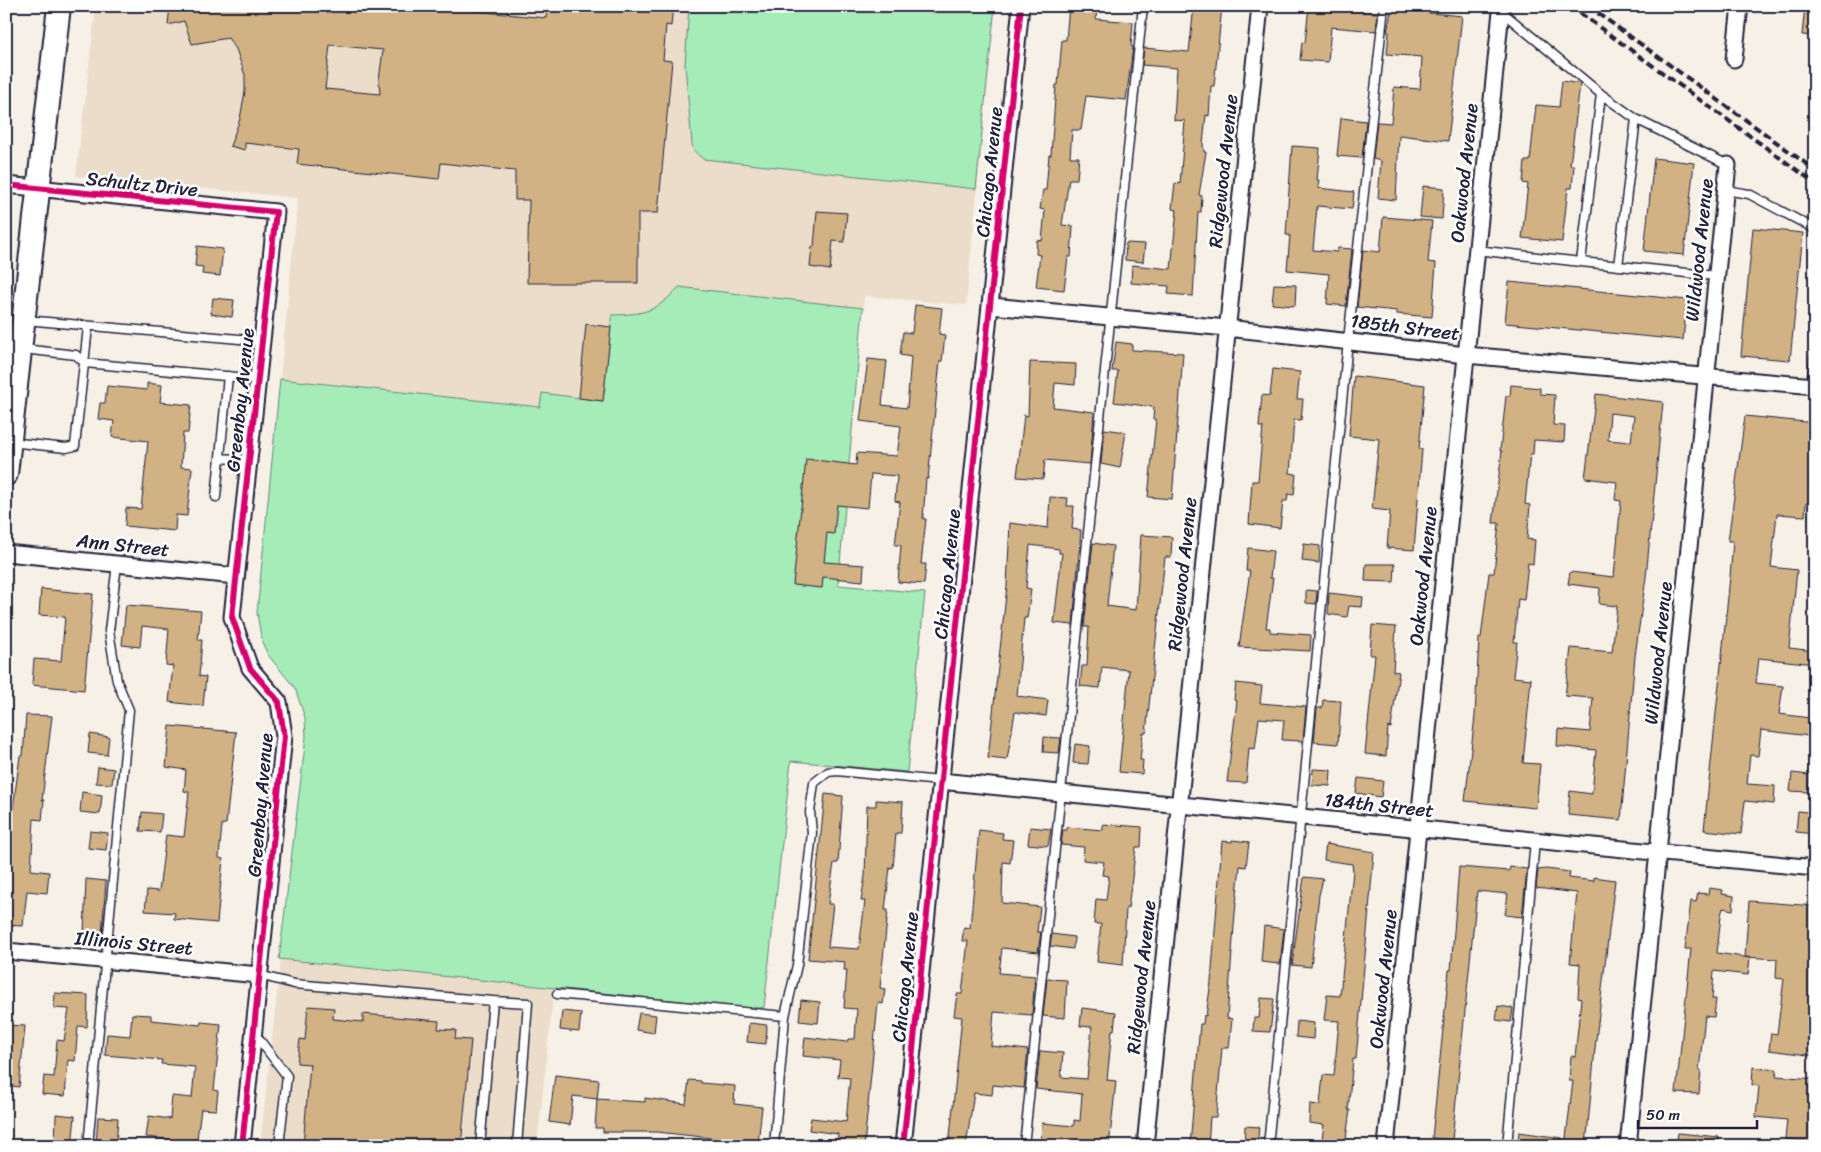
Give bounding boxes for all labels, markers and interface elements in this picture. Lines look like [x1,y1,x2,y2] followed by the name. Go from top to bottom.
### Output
[1199,92,1248,250] street label: Ridgewood Avenue
[1440,102,1488,244] street label: Oakwood Avenue
[966,105,1012,239] street label: Chicago Avenue
[84,162,200,206] street label: Schultz Drive
[1675,177,1723,323] street label: Wildwood Avenue
[1349,304,1461,350] street label: 185th Street
[216,326,264,474] street label: Greenbay Avenue
[1158,495,1207,653] street label: Ridgewood Avenue
[1399,505,1447,647] street label: Oakwood Avenue
[924,507,970,641] street label: Chicago Avenue
[74,524,171,566] street label: Ann Street
[1634,580,1682,726] street label: Wildwood Avenue
[237,732,283,878] street label: Greenbay Avenue
[1323,783,1435,827] street label: 184th Street
[1117,898,1166,1056] street label: Ridgewood Avenue
[1359,908,1407,1050] street label: Oakwood Avenue
[882,910,928,1044] street label: Chicago Avenue
[73,921,194,965] street label: Illinois Street
[1638,1097,1757,1129] scale bar
[1646,1102,1681,1128] text: 50 m

